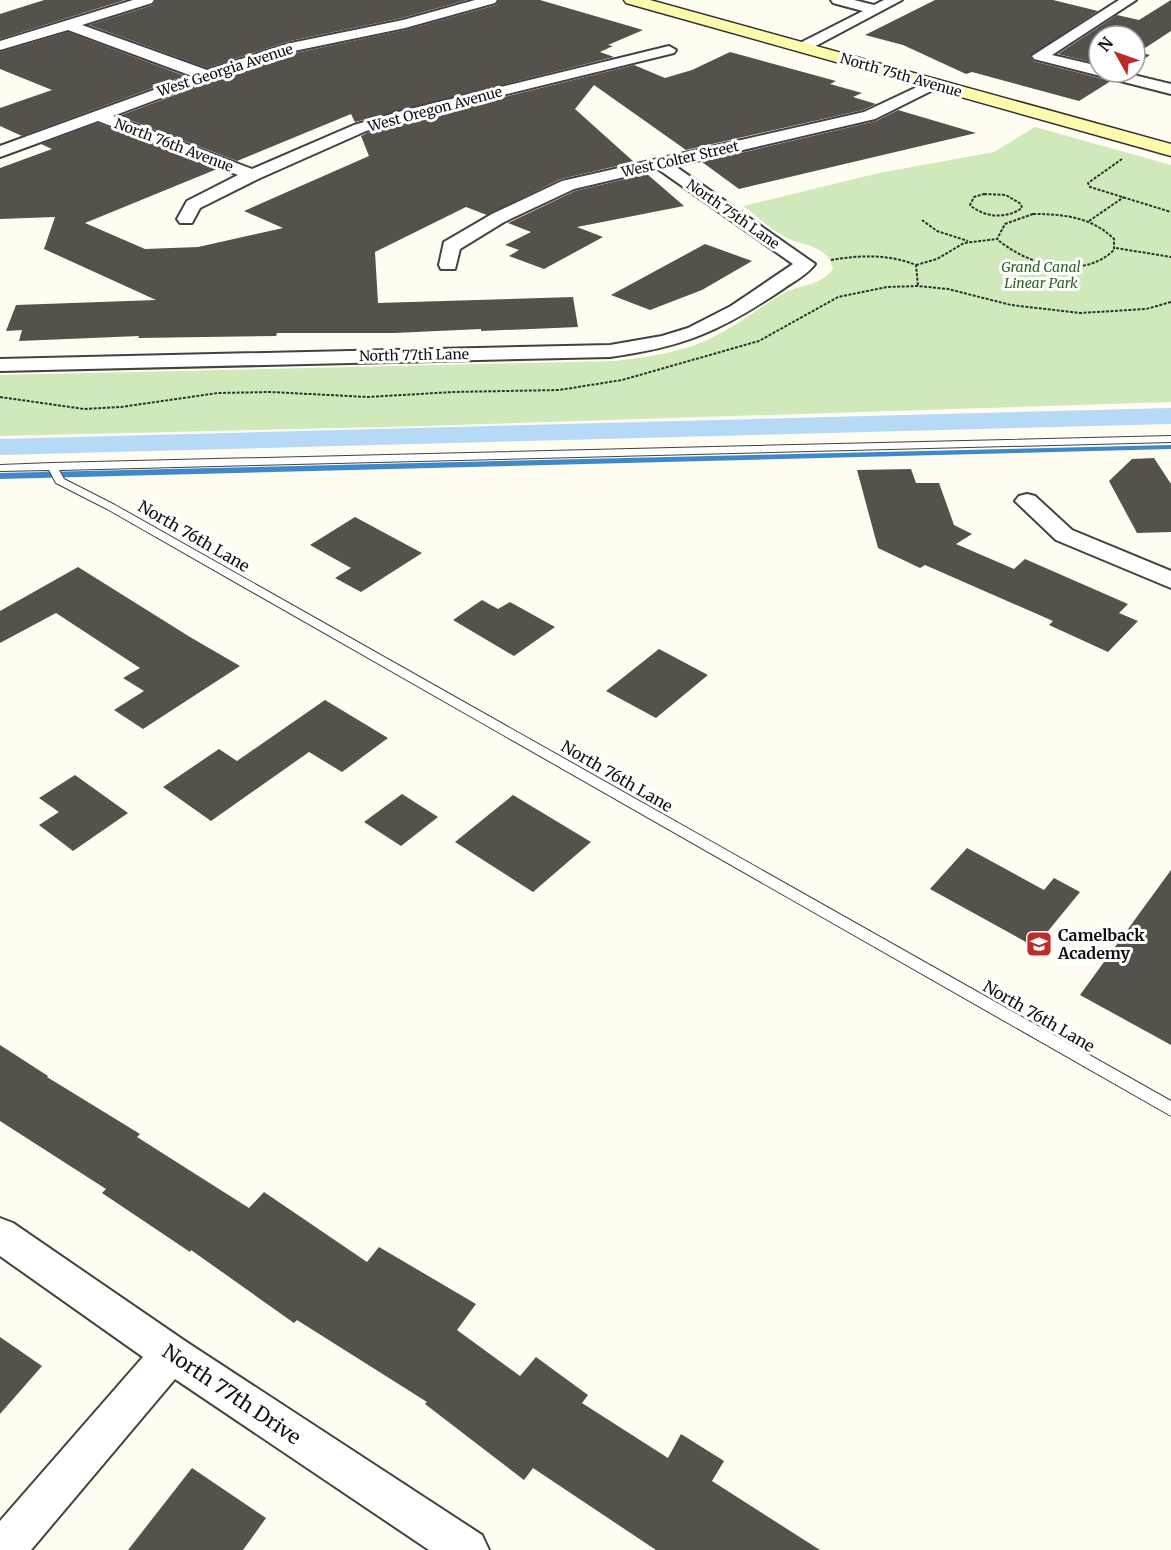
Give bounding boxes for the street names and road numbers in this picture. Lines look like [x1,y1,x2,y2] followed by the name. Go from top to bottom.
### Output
[154,40,295,101] street label: West Georgia Avenue
[838,49,964,101] street label: North 75th Avenue
[365,82,504,136] street label: West Oregon Avenue
[112,114,236,176] street label: North 76th Avenue
[619,137,741,181] street label: West Colter Street
[683,175,783,253] street label: North 75th Lane
[359,345,469,365] street label: North 77th Lane
[135,496,253,576] street label: North 76th Lane
[558,736,676,816] street label: North 76th Lane
[980,976,1098,1056] street label: North 76th Lane
[158,1338,306,1450] street label: North 77th Drive

